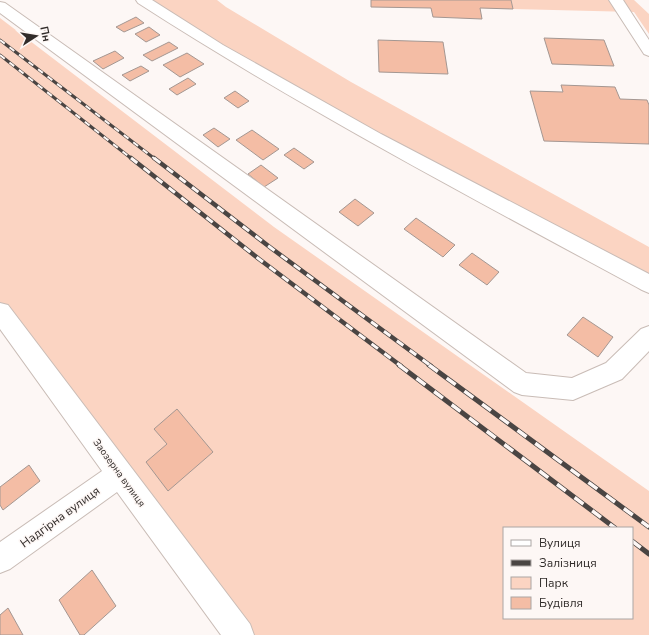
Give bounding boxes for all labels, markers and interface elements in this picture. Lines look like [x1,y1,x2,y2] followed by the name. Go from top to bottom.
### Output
[16,16,56,56] north arrow
[36,25,54,43] text: Пн
[90,436,148,510] street label: Заозерна вулиця
[17,483,103,551] street label: Надгірна вулиця
[503,527,633,619] legend
[539,535,581,551] text: Вулиця
[539,555,597,571] text: Залізниця
[539,575,569,591] text: Парк
[539,595,583,611] text: Будівля

